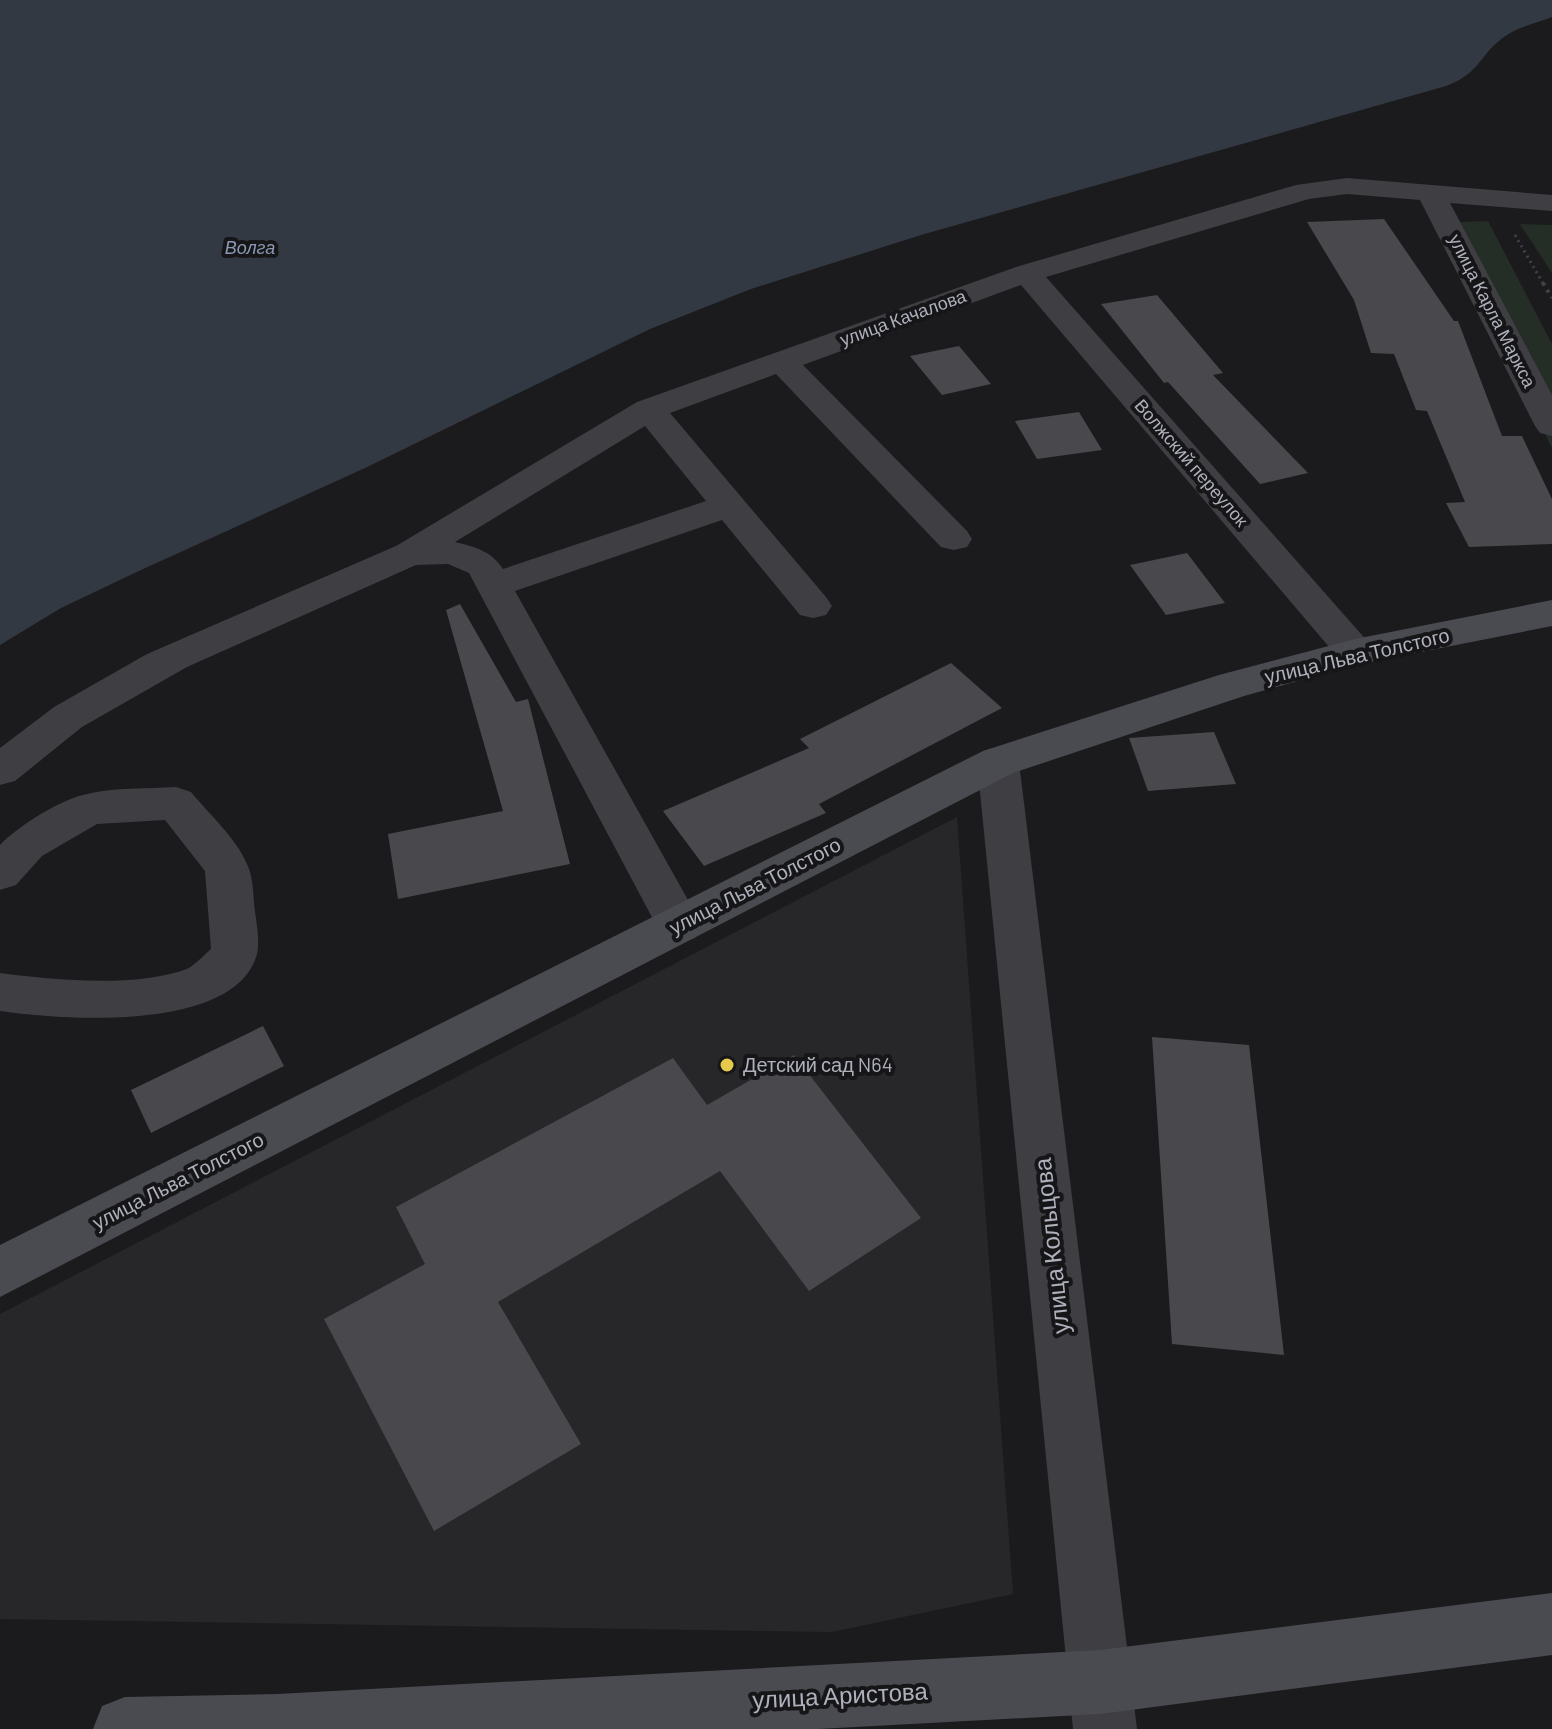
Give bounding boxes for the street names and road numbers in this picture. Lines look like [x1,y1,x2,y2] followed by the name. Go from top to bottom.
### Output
[1445,230,1542,392] street label: улица Карла Маркса
[837,284,970,350] street label: улица Качалова
[1130,394,1253,531] street label: Волжский переулок
[1262,622,1452,688] street label: улица Льва Толстого
[665,831,844,939] street label: улица Льва Толстого
[88,1126,267,1234] street label: улица Льва Толстого
[1027,1156,1074,1336] street label: улица Кольцова
[752,1675,929,1714] street label: улица Аристова

